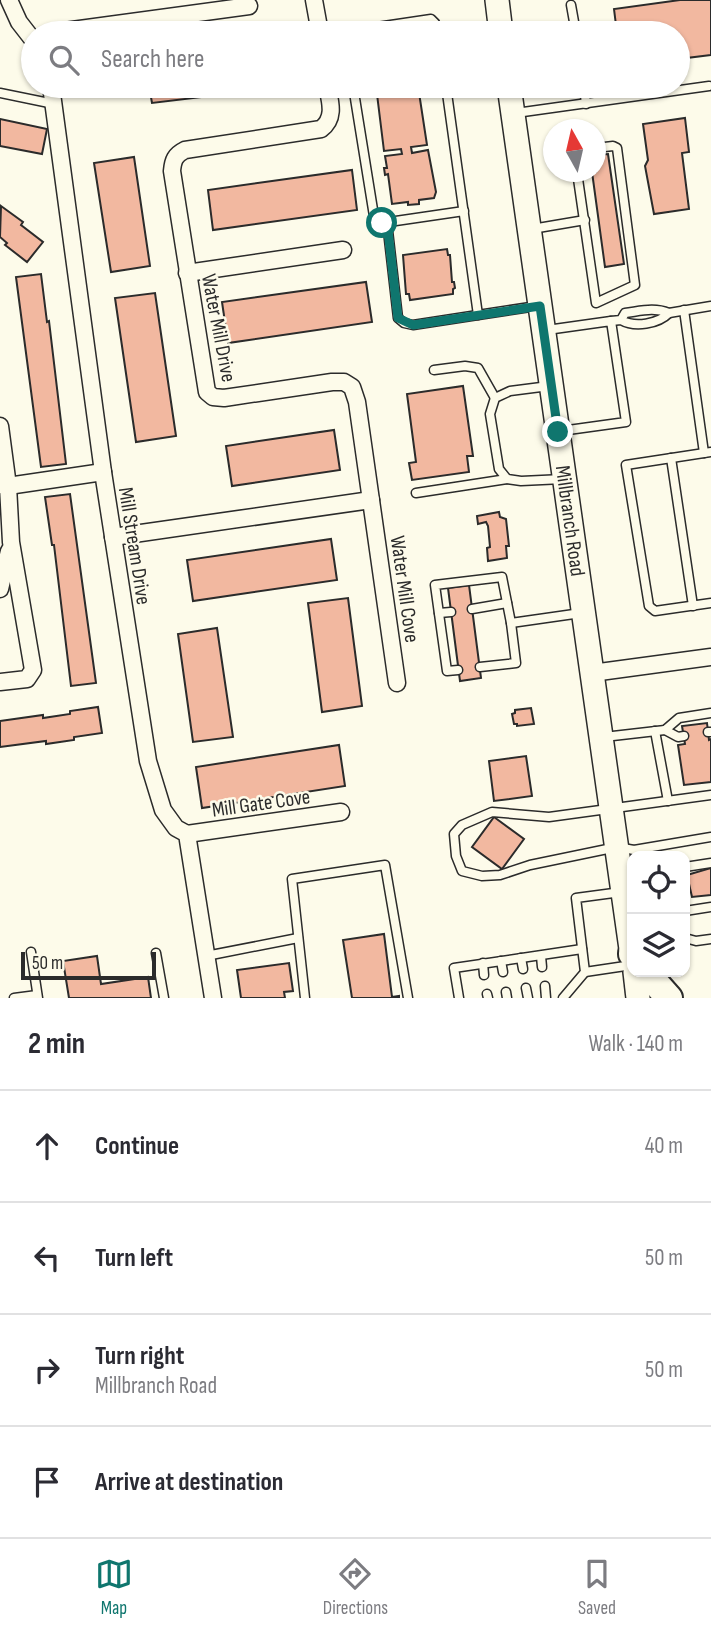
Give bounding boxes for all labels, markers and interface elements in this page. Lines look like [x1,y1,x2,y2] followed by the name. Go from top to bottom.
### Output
[21,21,690,98] search box
[45,41,83,79] icon: search
[101,44,204,75] text: Search here
[543,119,606,182] north arrow
[366,207,397,238] route start
[196,272,241,384] street label: Water Mill Drive
[542,416,573,447] route end
[550,464,590,578] street label: Millbranch Road
[113,486,156,607] street label: Mill Stream Drive
[385,534,424,644] street label: Water Mill Cove
[210,784,312,823] street label: Mill Gate Cove
[627,851,690,977] map controls
[627,851,690,914] button: locate
[627,914,690,977] button: layers
[21,949,156,981] scale bar
[32,952,63,975] text: 50 m
[28,1026,85,1062] text: 2 min
[588,1030,683,1058] text: Walk · 140 m
[28,1127,66,1165] icon: ahead
[95,1131,179,1162] text: Continue
[645,1132,683,1160] text: 40 m
[28,1239,66,1277] icon: left
[95,1243,173,1274] text: Turn left
[645,1244,683,1272] text: 50 m
[95,1341,184,1372] text: Turn right
[28,1351,66,1389] icon: right
[645,1356,683,1384] text: 50 m
[95,1372,217,1400] text: Millbranch Road
[28,1463,66,1501] icon: arrive
[95,1467,283,1498] text: Arrive at destination
[95,1555,133,1620] tab: Map
[323,1555,388,1620] tab: Directions
[578,1555,616,1620] tab: Saved

